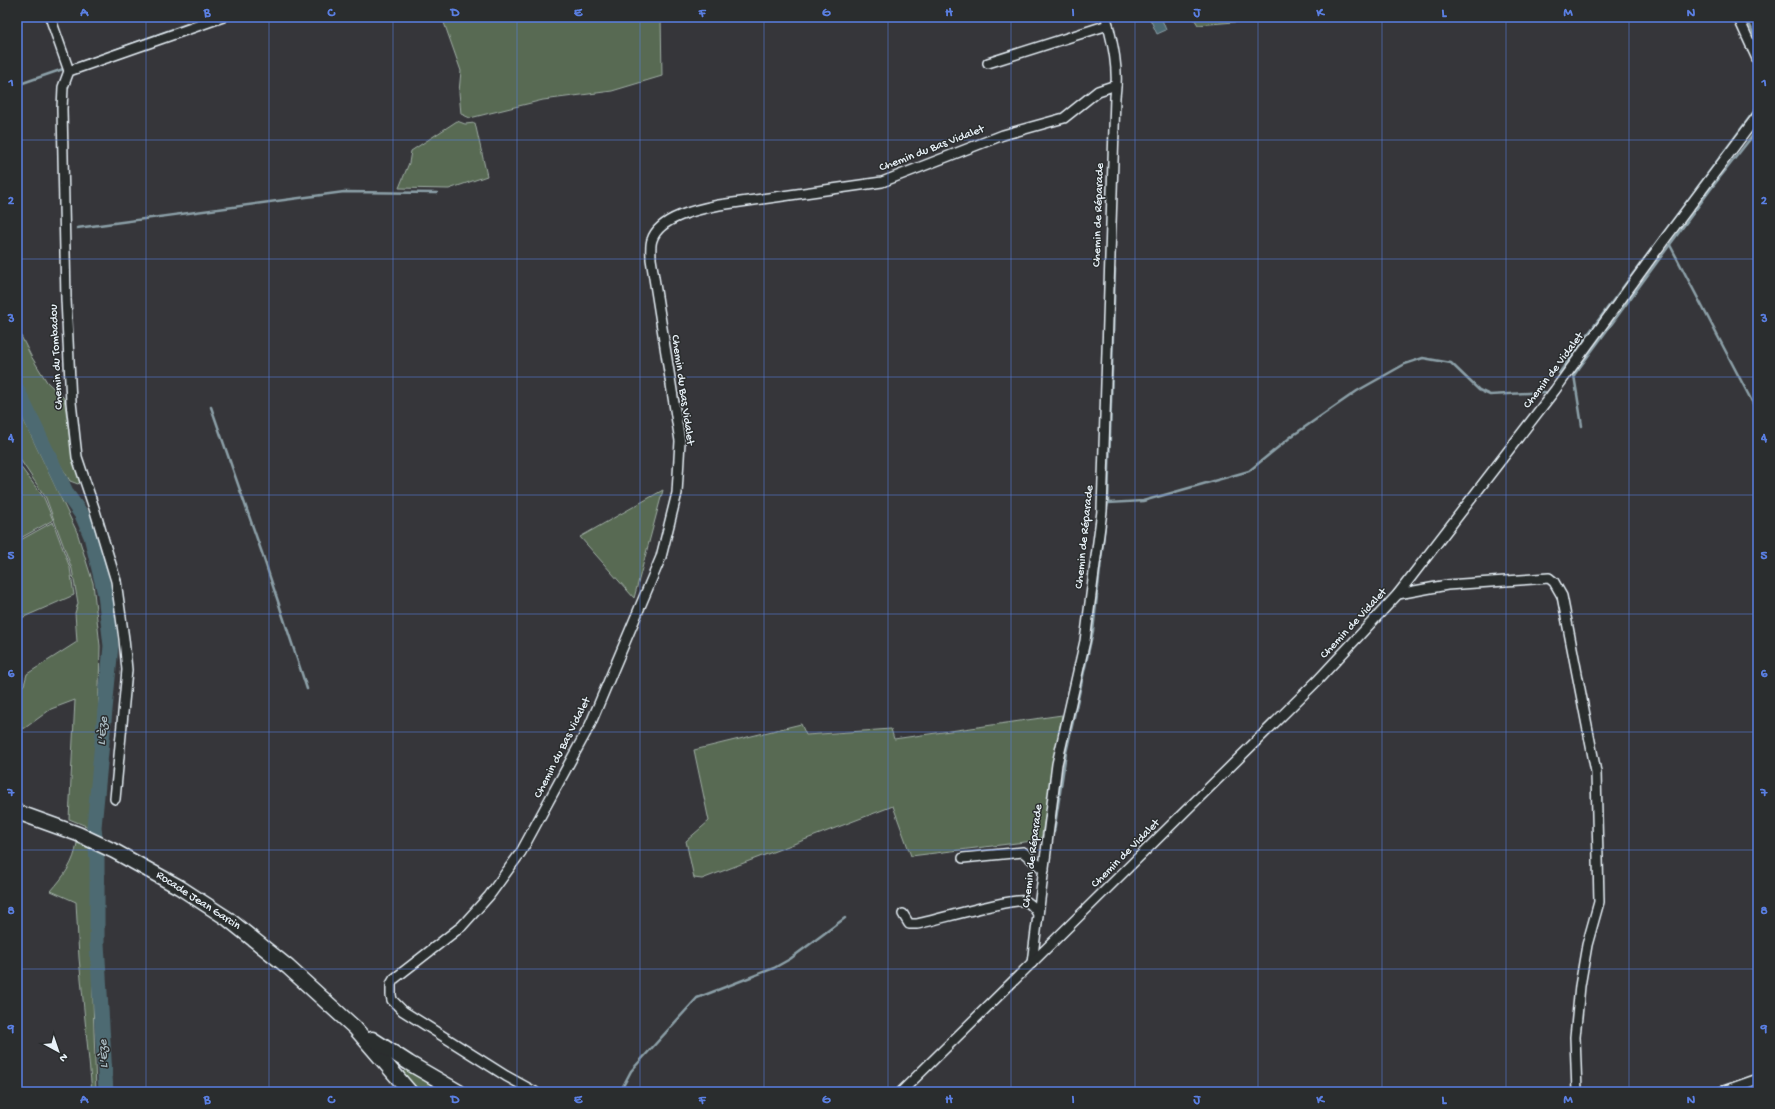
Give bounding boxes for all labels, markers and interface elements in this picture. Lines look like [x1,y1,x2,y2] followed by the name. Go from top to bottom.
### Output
[79,6,89,21] text: A
[203,6,212,21] text: B
[326,6,336,21] text: C
[450,6,460,21] text: D
[574,6,583,21] text: E
[698,6,707,21] text: F
[822,6,831,21] text: G
[945,6,953,21] text: H
[1071,6,1075,21] text: I
[1193,6,1202,21] text: J
[1315,6,1325,21] text: K
[1442,6,1448,21] text: L
[1563,6,1573,21] text: M
[1687,6,1696,21] text: N
[7,76,14,91] text: 1
[1760,76,1767,91] text: 1
[878,122,987,175] street label: Chemin du Bas Vidalet
[1090,162,1108,267] street label: Chemin de Réparade
[8,194,15,209] text: 2
[1761,194,1768,209] text: 2
[47,304,67,410] street label: Chemin du Tombadou
[7,312,15,327] text: 3
[1760,312,1768,327] text: 3
[1521,329,1588,412] street label: Chemin de Vidalet
[667,334,697,447] street label: Chemin du Bas Vidalet
[7,431,15,446] text: 4
[1760,431,1768,446] text: 4
[1073,484,1097,589] street label: Chemin de Réparade
[8,549,15,564] text: 5
[1761,549,1768,564] text: 5
[1318,585,1391,662] street label: Chemin de Vidalet
[8,667,15,682] text: 6
[1761,667,1768,682] text: 6
[532,694,595,801] street label: Chemin du Bas Vidalet
[94,715,112,746] water label: L'Èze
[7,786,16,801] text: 7
[1760,786,1769,801] text: 7
[1020,803,1046,908] street label: Chemin de Réparade
[1089,816,1164,891] street label: Chemin de Vidalet
[153,868,243,934] street label: Rocade Jean Garcin
[7,904,15,919] text: 8
[1760,904,1768,919] text: 8
[7,1022,15,1037] text: 9
[1760,1022,1768,1037] text: 9
[38,1031,78,1071] north arrow
[96,1038,112,1069] water label: L'Èze
[57,1050,70,1064] text: N
[79,1093,89,1108] text: A
[203,1093,212,1108] text: B
[326,1093,336,1108] text: C
[450,1093,460,1108] text: D
[574,1093,583,1108] text: E
[698,1093,707,1108] text: F
[822,1093,831,1108] text: G
[945,1093,953,1108] text: H
[1071,1093,1075,1108] text: I
[1193,1093,1202,1108] text: J
[1315,1093,1325,1108] text: K
[1442,1093,1448,1108] text: L
[1563,1093,1573,1108] text: M
[1687,1093,1696,1108] text: N

